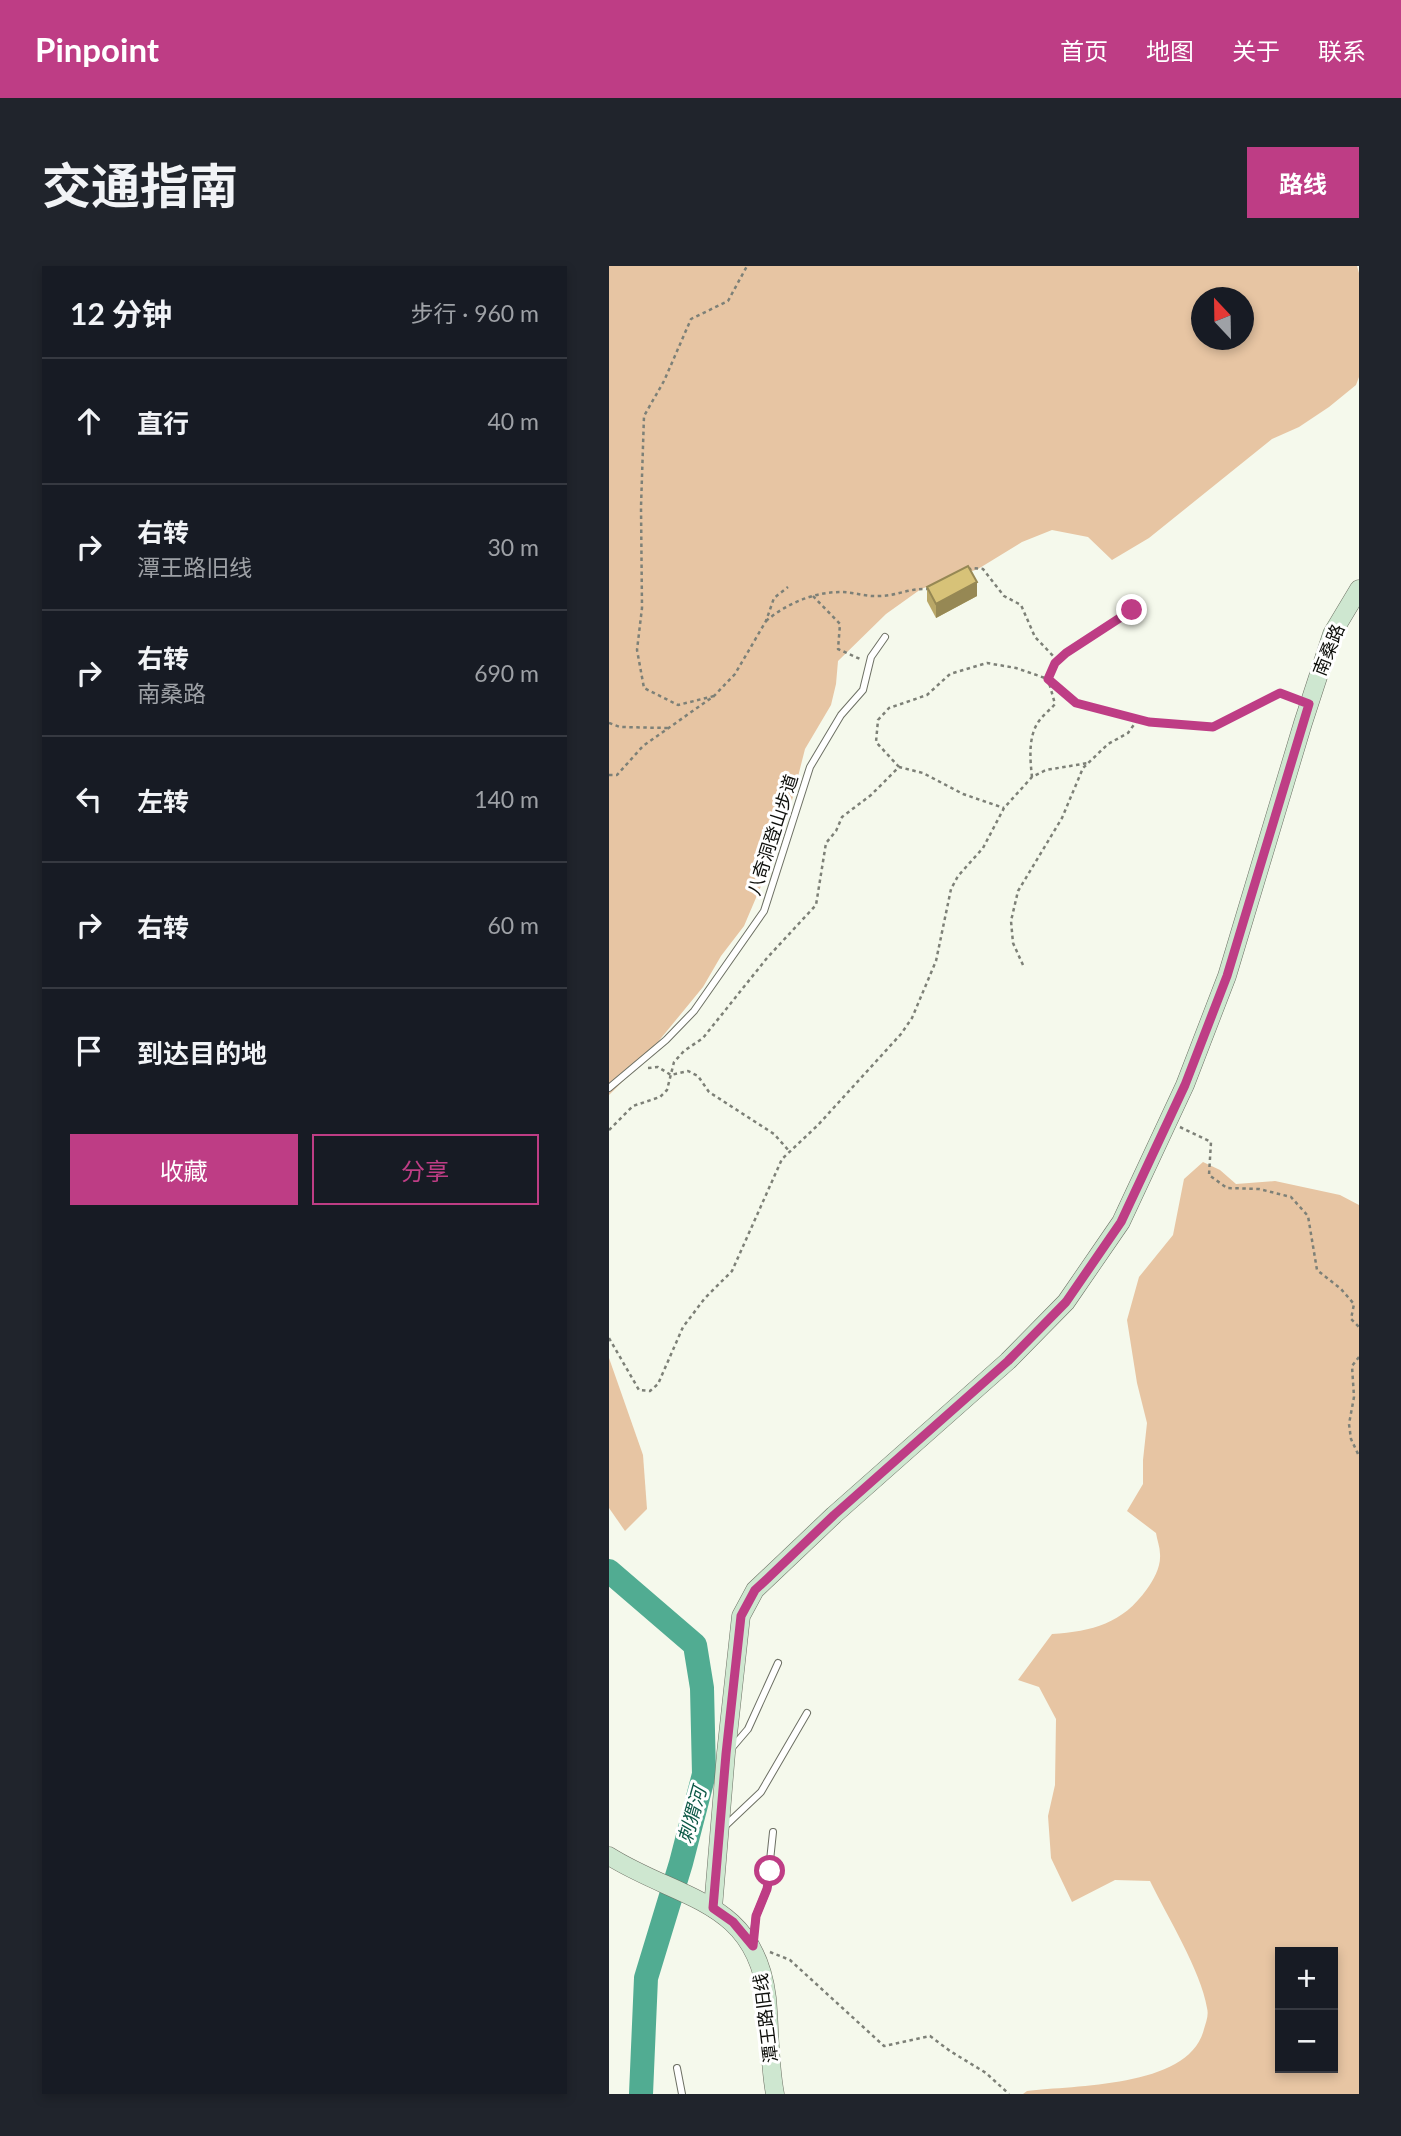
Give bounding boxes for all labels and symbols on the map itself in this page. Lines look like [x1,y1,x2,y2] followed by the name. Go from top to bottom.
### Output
[1191,287,1254,350] north arrow
[1116,594,1147,625] route end
[1308,620,1348,679] street label: 南桑路
[742,771,802,898] street label: 八奇洞登山步道
[673,1780,712,1845] water label: 刺猬河
[754,1855,785,1886] route start
[749,1972,781,2064] street label: 潭王路旧线

